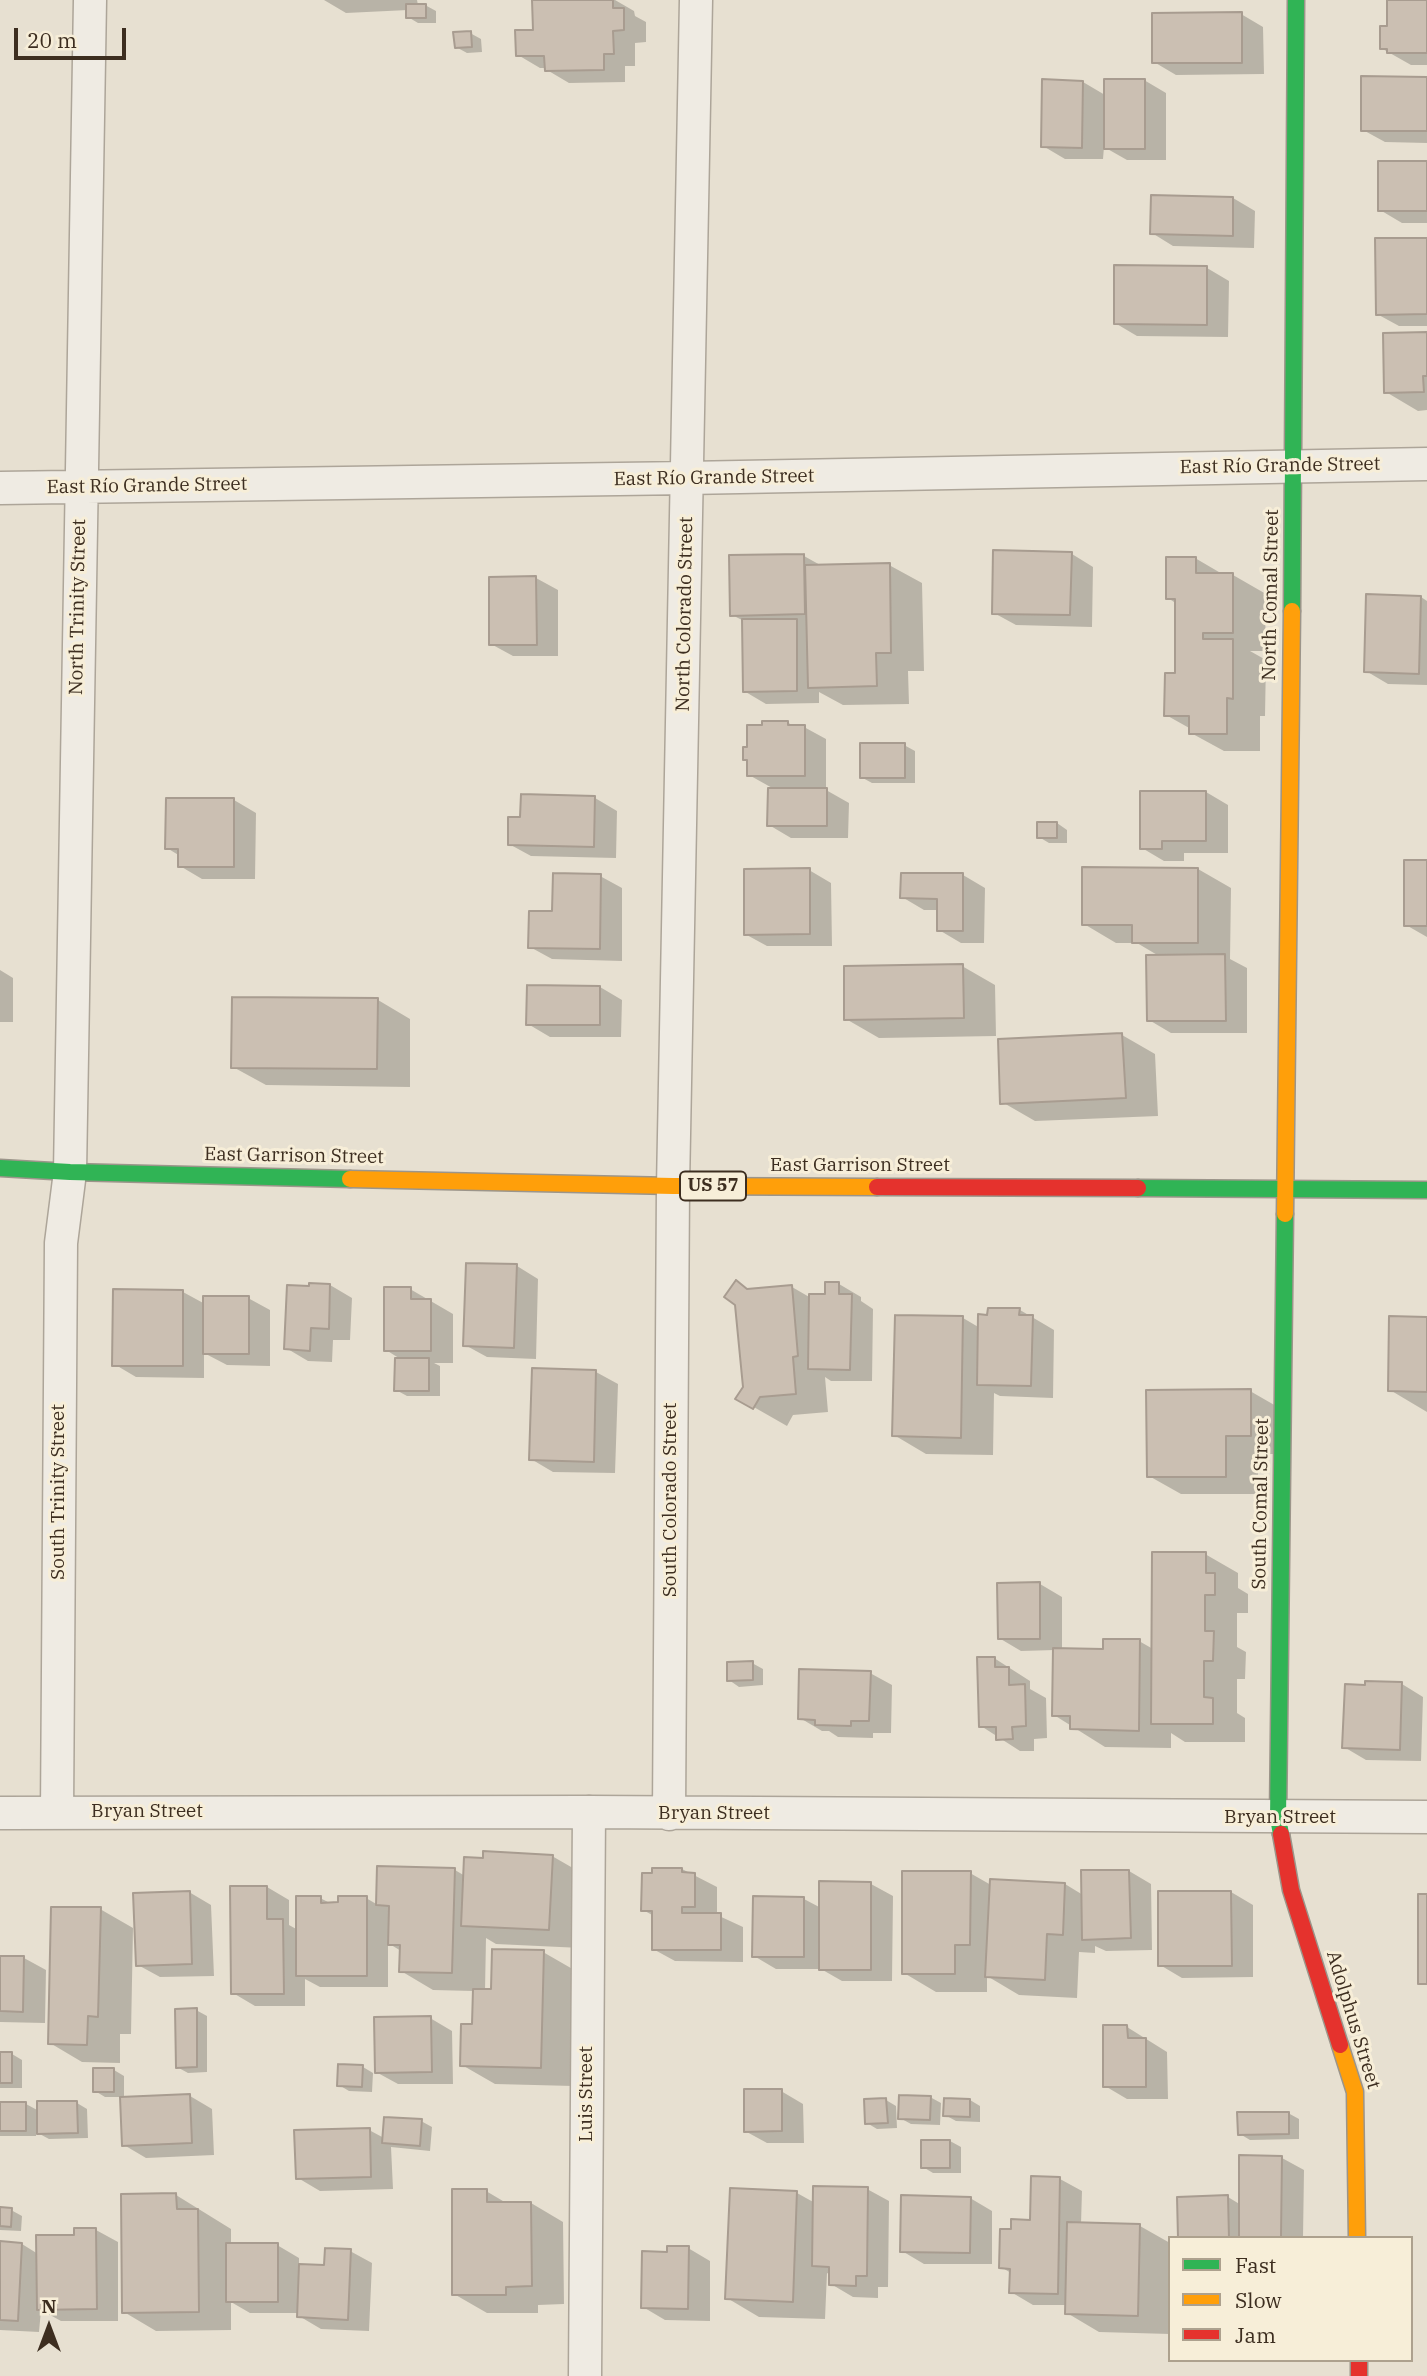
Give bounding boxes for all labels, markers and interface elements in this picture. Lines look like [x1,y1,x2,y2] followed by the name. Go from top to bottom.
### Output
[18,14,130,58] scale bar
[27,26,77,54] text: 20 m
[1179,453,1381,479] street label: East Río Grande Street
[613,465,815,491] street label: East Río Grande Street
[46,473,248,499] street label: East Río Grande Street
[1258,509,1284,681] street label: North Comal Street
[672,516,698,712] street label: North Colorado Street
[65,519,91,695] street label: North Trinity Street
[204,1143,384,1169] street label: East Garrison Street
[770,1155,950,1177] street label: East Garrison Street
[680,1171,746,1200] road number: US 57
[660,1403,682,1597] street label: South Colorado Street
[48,1404,70,1580] street label: South Trinity Street
[1248,1418,1274,1590] street label: South Comal Street
[91,1801,203,1823] street label: Bryan Street
[658,1803,770,1825] street label: Bryan Street
[1224,1807,1336,1829] street label: Bryan Street
[1321,1948,1385,2092] street label: Adolphus Street
[576,2046,598,2142] street label: Luis Street
[1168,2236,1413,2362] legend
[1235,2251,1276,2279] text: Fast
[1235,2286,1282,2314] text: Slow
[14,2292,84,2362] north arrow
[41,2294,57,2318] text: N
[1235,2321,1276,2349] text: Jam

